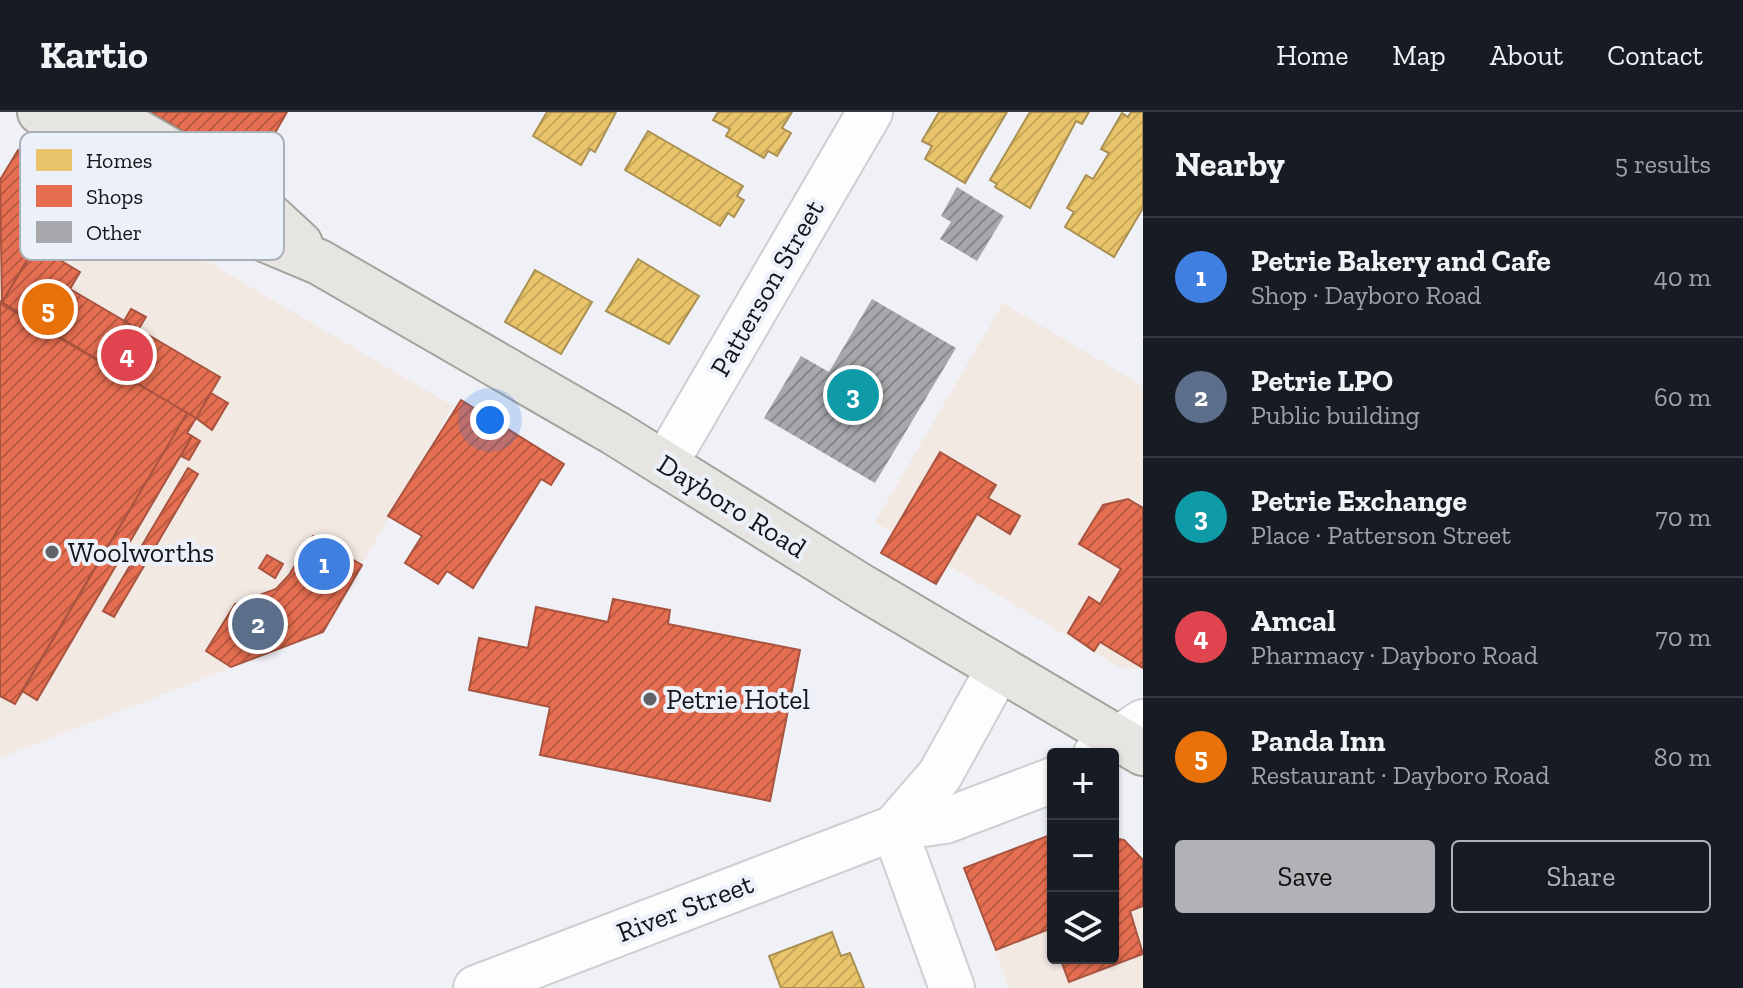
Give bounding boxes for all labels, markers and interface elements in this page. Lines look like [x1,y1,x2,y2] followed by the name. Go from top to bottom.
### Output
[40,32,148,78] text: Kartio
[1276,39,1348,72] text: Home
[1392,39,1446,72] text: Map
[1490,39,1563,72] text: About
[1607,39,1703,72] text: Contact
[20,132,284,260] legend
[1175,144,1285,185] text: Nearby
[86,147,152,174] text: Homes
[1615,148,1711,180] text: 5 results
[86,183,143,210] text: Shops
[703,194,831,382] street label: Patterson Street
[86,219,142,246] text: Other
[1251,243,1551,279] text: Petrie Bakery and Cafe
[1196,261,1206,293] text: 1
[1654,261,1711,293] text: 40 m
[22,279,74,339] pin: 5
[1251,279,1481,311] text: Shop · Dayboro Road
[101,325,153,385] pin: 4
[1251,363,1393,399] text: Petrie LPO
[827,365,879,425] pin: 3
[1194,381,1208,413] text: 2
[1654,381,1711,413] text: 60 m
[1251,399,1420,431] text: Public building
[470,400,510,440] your location
[652,447,812,565] street label: Dayboro Road
[1251,483,1467,519] text: Petrie Exchange
[1194,501,1208,533] text: 3
[1655,501,1711,533] text: 70 m
[1251,519,1511,551] text: Place · Patterson Street
[298,534,350,594] pin: 1
[68,536,214,569] place label: Woolworths
[43,543,61,561] marker: Woolworths
[232,594,284,654] pin: 2
[1251,603,1336,639] text: Amcal
[1194,621,1208,653] text: 4
[1655,621,1711,653] text: 70 m
[1251,639,1538,671] text: Pharmacy · Dayboro Road
[666,683,810,716] place label: Petrie Hotel
[641,690,659,708] marker: Petrie Hotel
[1251,723,1386,759] text: Panda Inn
[1194,741,1208,773] text: 5
[1654,741,1711,773] text: 80 m
[1047,748,1119,964] map controls
[1047,748,1119,820] button: +
[1251,759,1549,791] text: Restaurant · Dayboro Road
[1047,820,1119,892] button: −
[1175,840,1435,913] button: Save
[1451,840,1711,913] button: Share
[612,867,758,949] street label: River Street
[1047,892,1119,964] button: layers

